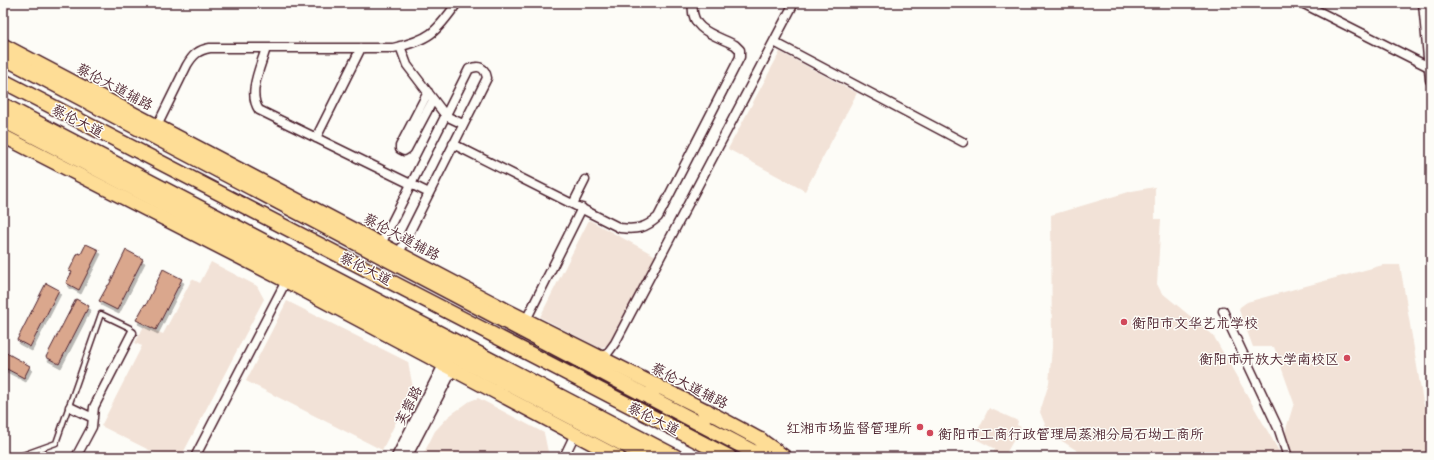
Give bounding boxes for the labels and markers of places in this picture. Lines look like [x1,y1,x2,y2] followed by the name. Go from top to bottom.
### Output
[1132,312,1258,333] place label: 衡阳市文华艺术学校
[1119,317,1129,327] marker: 衡阳市文华艺术学校
[1199,348,1339,369] place label: 衡阳市开放大学南校区
[1342,353,1352,363] marker: 衡阳市开放大学南校区
[786,417,912,438] place label: 红湘市场监督管理所
[915,422,925,432] marker: 红湘市场监督管理所
[938,423,1204,444] place label: 衡阳市工商行政管理局蒸湘分局石坳工商所
[925,428,935,438] marker: 衡阳市工商行政管理局蒸湘分局石坳工商所

